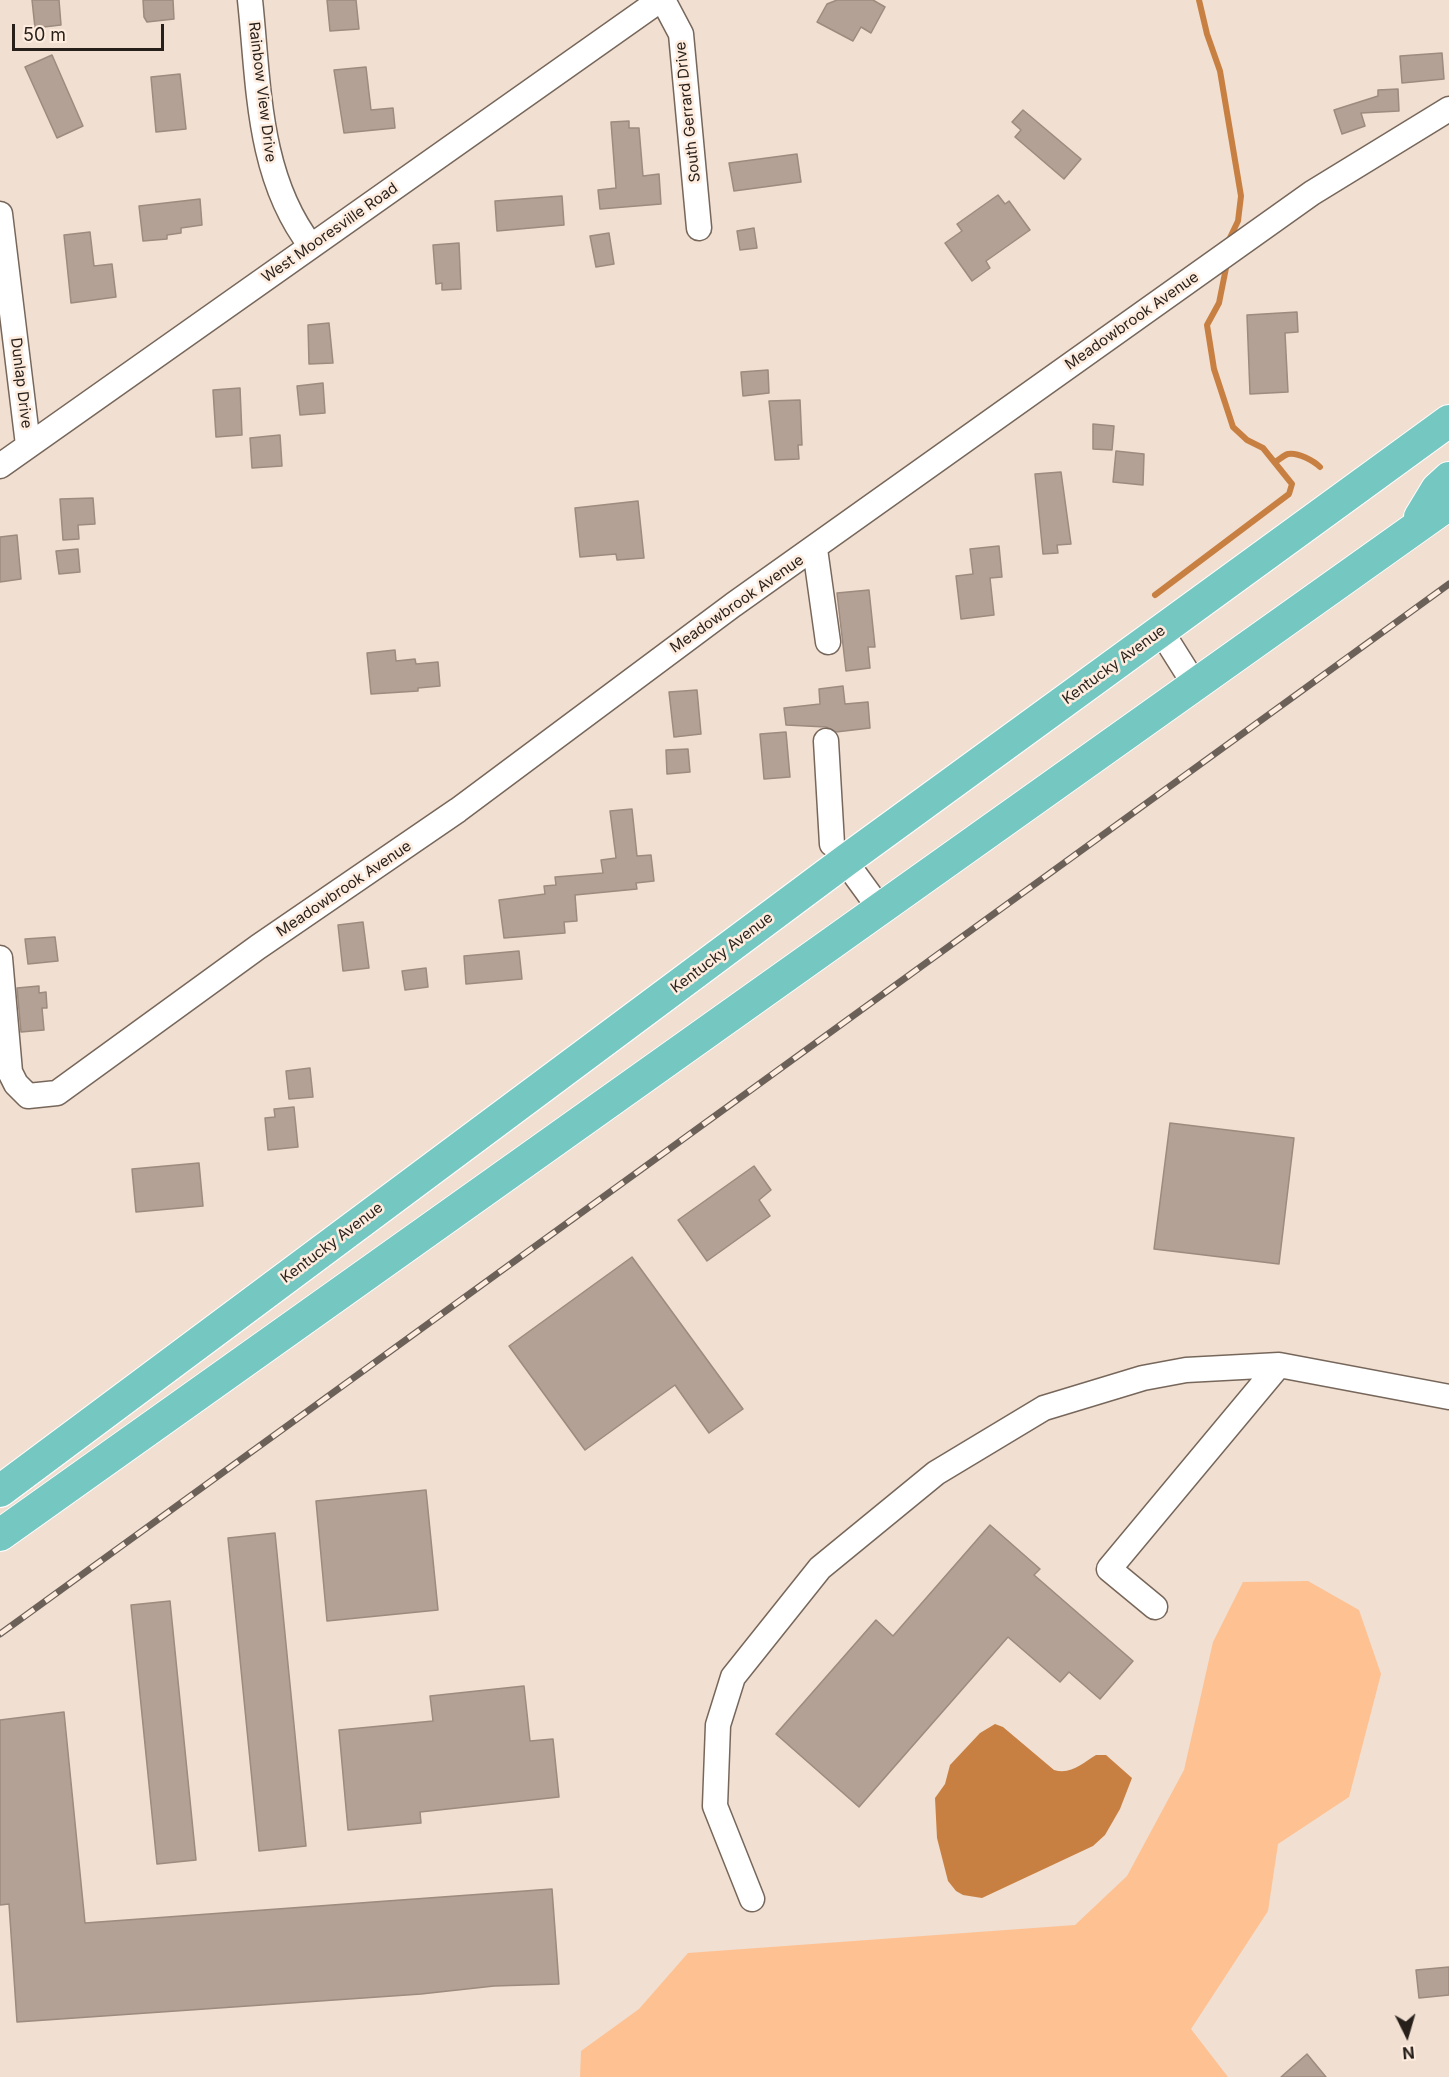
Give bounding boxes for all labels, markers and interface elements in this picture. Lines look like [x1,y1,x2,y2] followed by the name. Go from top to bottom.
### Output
[15,12,166,50] scale bar
[244,21,280,163] street label: Rainbow View Drive
[23,24,66,45] text: 50 m
[672,41,704,183] street label: South Gerrard Drive
[259,179,401,287] street label: West Mooresville Road
[1062,268,1202,374] street label: Meadowbrook Avenue
[7,337,35,429] street label: Dunlap Drive
[667,551,807,657] street label: Meadowbrook Avenue
[1059,622,1169,708] street label: Kentucky Avenue
[273,837,415,941] street label: Meadowbrook Avenue
[667,909,777,997] street label: Kentucky Avenue
[277,1199,387,1287] street label: Kentucky Avenue
[1377,2005,1437,2065] north arrow
[1402,2042,1416,2063] text: N

